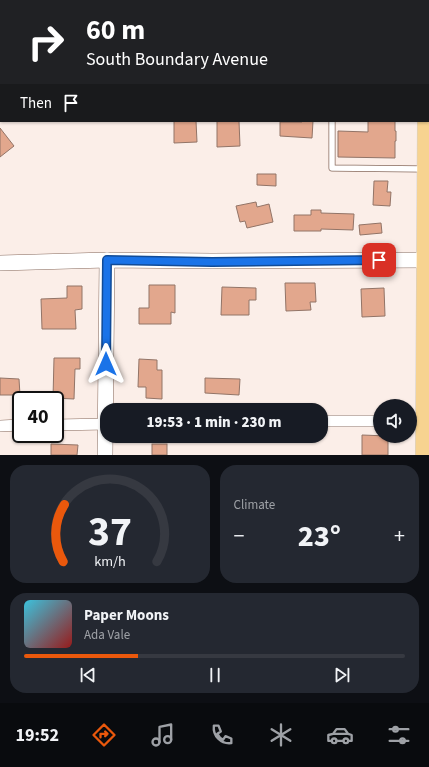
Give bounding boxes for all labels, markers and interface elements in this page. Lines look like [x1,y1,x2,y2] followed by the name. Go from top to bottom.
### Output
[86,10,145,50] text: 60 m
[20,16,72,68] icon: right
[86,47,268,72] text: South Boundary Avenue
[60,92,82,114] icon: arrive
[20,93,52,114] text: Then
[362,243,396,277] pin
[368,249,390,271] icon: arrive
[85,343,127,385] position arrow
[12,391,64,443] speed limit sign: 40
[373,399,417,443] map controls
[373,399,417,443] button: sound
[147,412,281,433] text: 19:53 · 1 min · 230 m
[234,496,275,514] text: Climate
[88,502,132,562] text: 37
[298,515,341,558] text: 23°
[234,520,244,552] text: −
[394,520,405,552] text: +
[94,551,126,572] text: km/h
[84,605,169,626] text: Paper Moons
[84,626,130,644] text: Ada Vale
[77,664,99,686] icon: previous
[204,664,226,686] icon: pause
[331,664,353,686] icon: next
[90,721,118,749] icon: directions
[149,721,177,749] icon: music
[208,721,236,749] icon: phone
[267,721,295,749] icon: climate
[326,721,354,749] icon: car
[385,721,413,749] icon: filters
[16,723,59,748] text: 19:52

